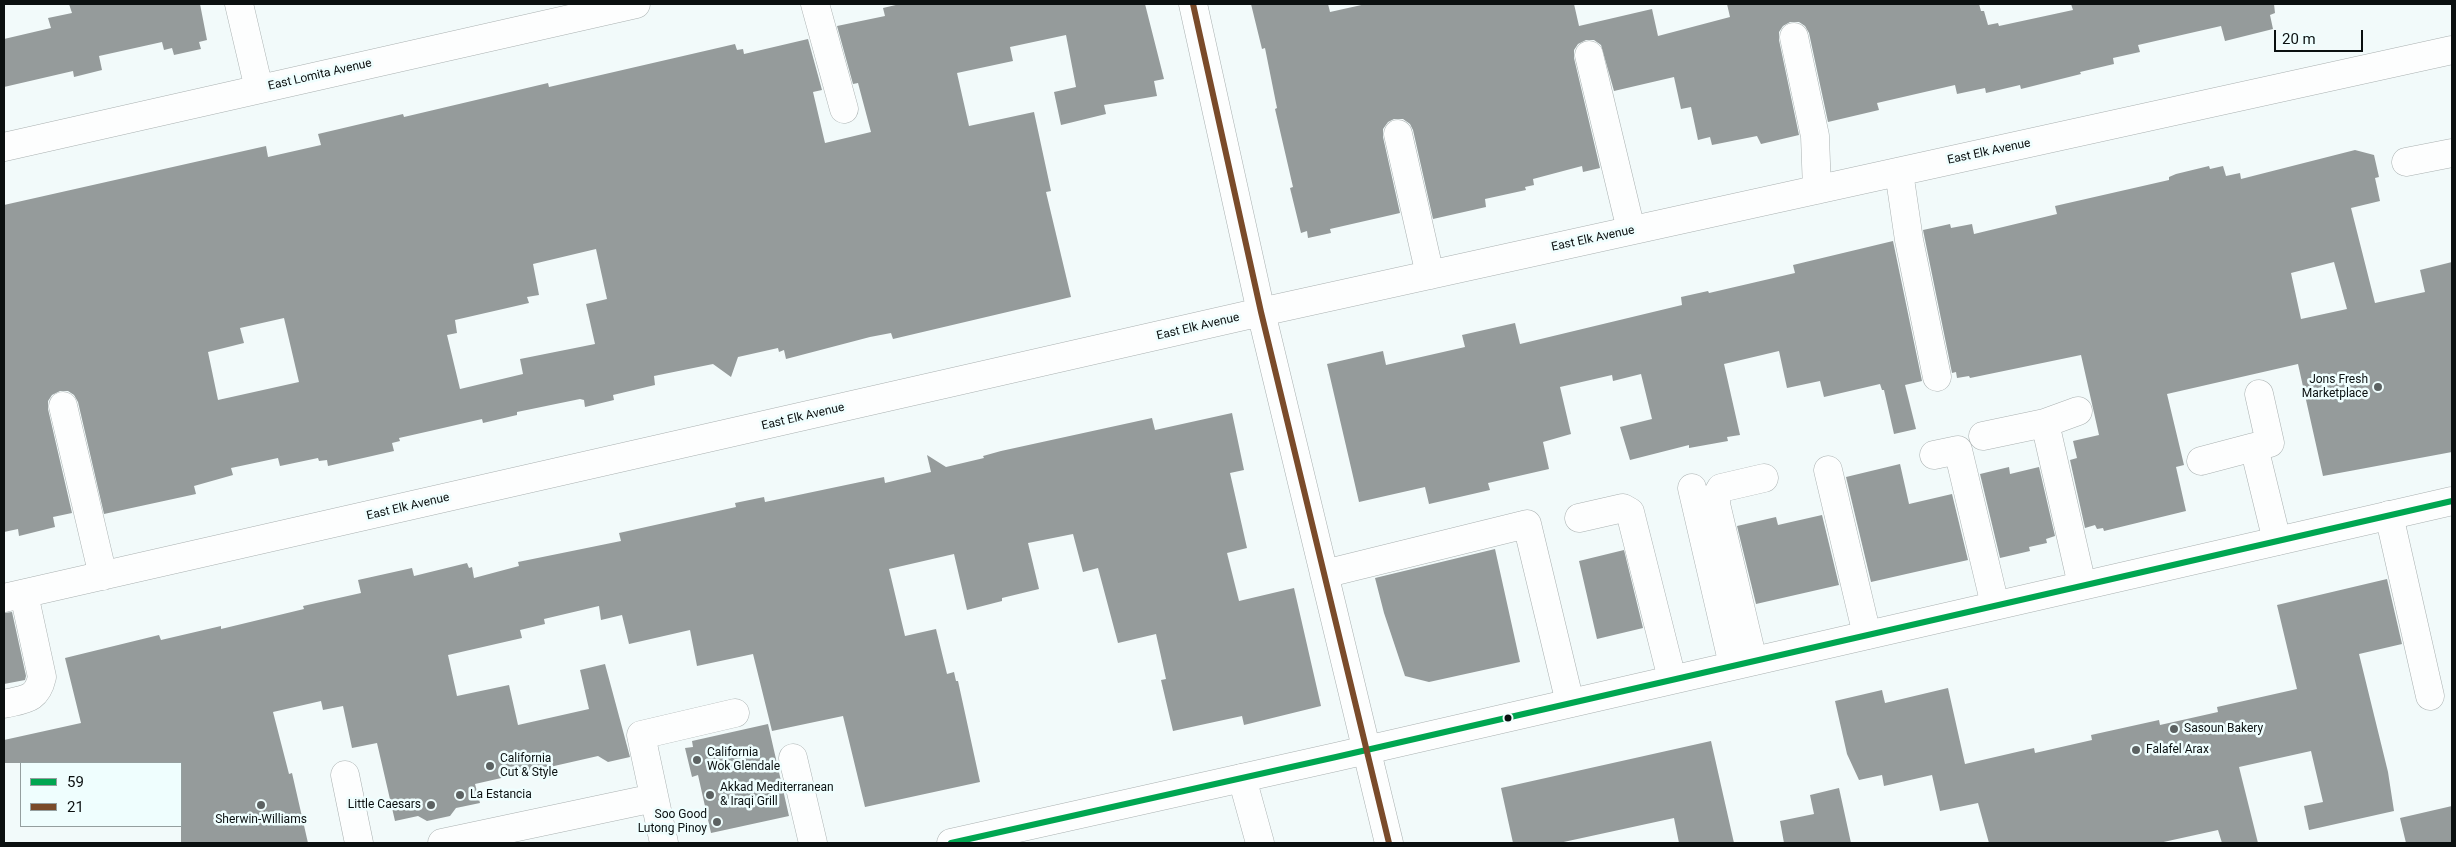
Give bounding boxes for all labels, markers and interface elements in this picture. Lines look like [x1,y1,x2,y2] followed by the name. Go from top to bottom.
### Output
[2276,20,2365,52] scale bar
[2282,30,2316,48] text: 20 m
[267,56,373,94] street label: East Lomita Avenue
[1946,136,2032,168] street label: East Elk Avenue
[1550,223,1636,255] street label: East Elk Avenue
[1155,310,1241,344] street label: East Elk Avenue
[2302,373,2368,401] place label: Jons Fresh Marketplace
[2372,381,2384,393] marker: Jons Fresh Marketplace
[760,400,846,434] street label: East Elk Avenue
[365,490,451,524] street label: East Elk Avenue
[1503,713,1513,723] unlabelled marker
[2184,722,2263,736] place label: Sasoun Bakery
[2168,723,2180,735] marker: Sasoun Bakery
[2146,743,2209,757] place label: Falafel Arax
[2130,744,2142,756] marker: Falafel Arax
[707,746,780,774] place label: California Wok Glendale
[500,752,558,780] place label: California Cut & Style
[691,754,703,766] marker: California Wok Glendale
[484,760,496,772] marker: California Cut & Style
[20,762,182,827] legend
[67,773,84,791] text: 59
[720,781,834,809] place label: Akkad Mediterranean & Iraqi Grill
[470,788,532,802] place label: La Estancia
[454,789,466,801] marker: La Estancia
[704,789,716,801] marker: Akkad Mediterranean & Iraqi Grill
[67,798,84,816] text: 21
[348,798,421,812] place label: Little Caesars
[255,799,267,811] marker: Sherwin-Williams
[425,799,437,811] marker: Little Caesars
[638,808,707,836] place label: Soo Good Lutong Pinoy
[215,813,307,827] place label: Sherwin-Williams
[711,816,723,828] marker: Soo Good Lutong Pinoy

